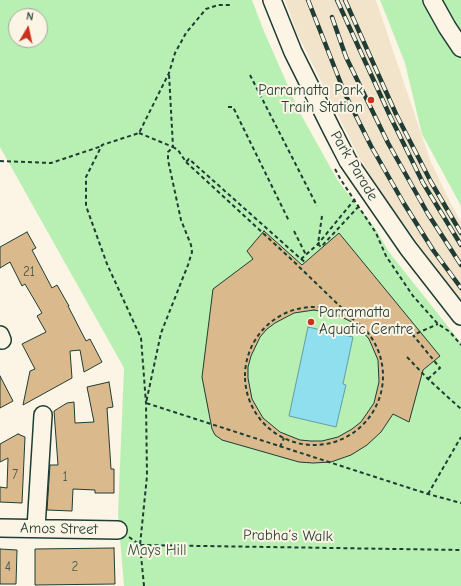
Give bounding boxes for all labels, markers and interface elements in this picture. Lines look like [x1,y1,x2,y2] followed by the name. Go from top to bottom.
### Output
[8,8,48,48] north arrow
[25,10,34,24] text: N
[258,82,363,117] place label: Parramatta Park Train Station
[366,95,376,105] marker: Parramatta Park Train Station
[326,128,382,204] street label: Park Parade
[23,264,35,280] house number: 21
[319,304,413,339] place label: Parramatta Aquatic Centre
[306,317,316,327] marker: Parramatta Aquatic Centre
[12,467,18,483] house number: 7
[62,469,68,485] house number: 1
[20,519,98,539] street label: Amos Street
[243,526,333,546] street label: Prabha’s Walk
[127,542,187,560] park label: Mays Hill
[5,559,11,575] house number: 4
[72,559,78,575] house number: 2

